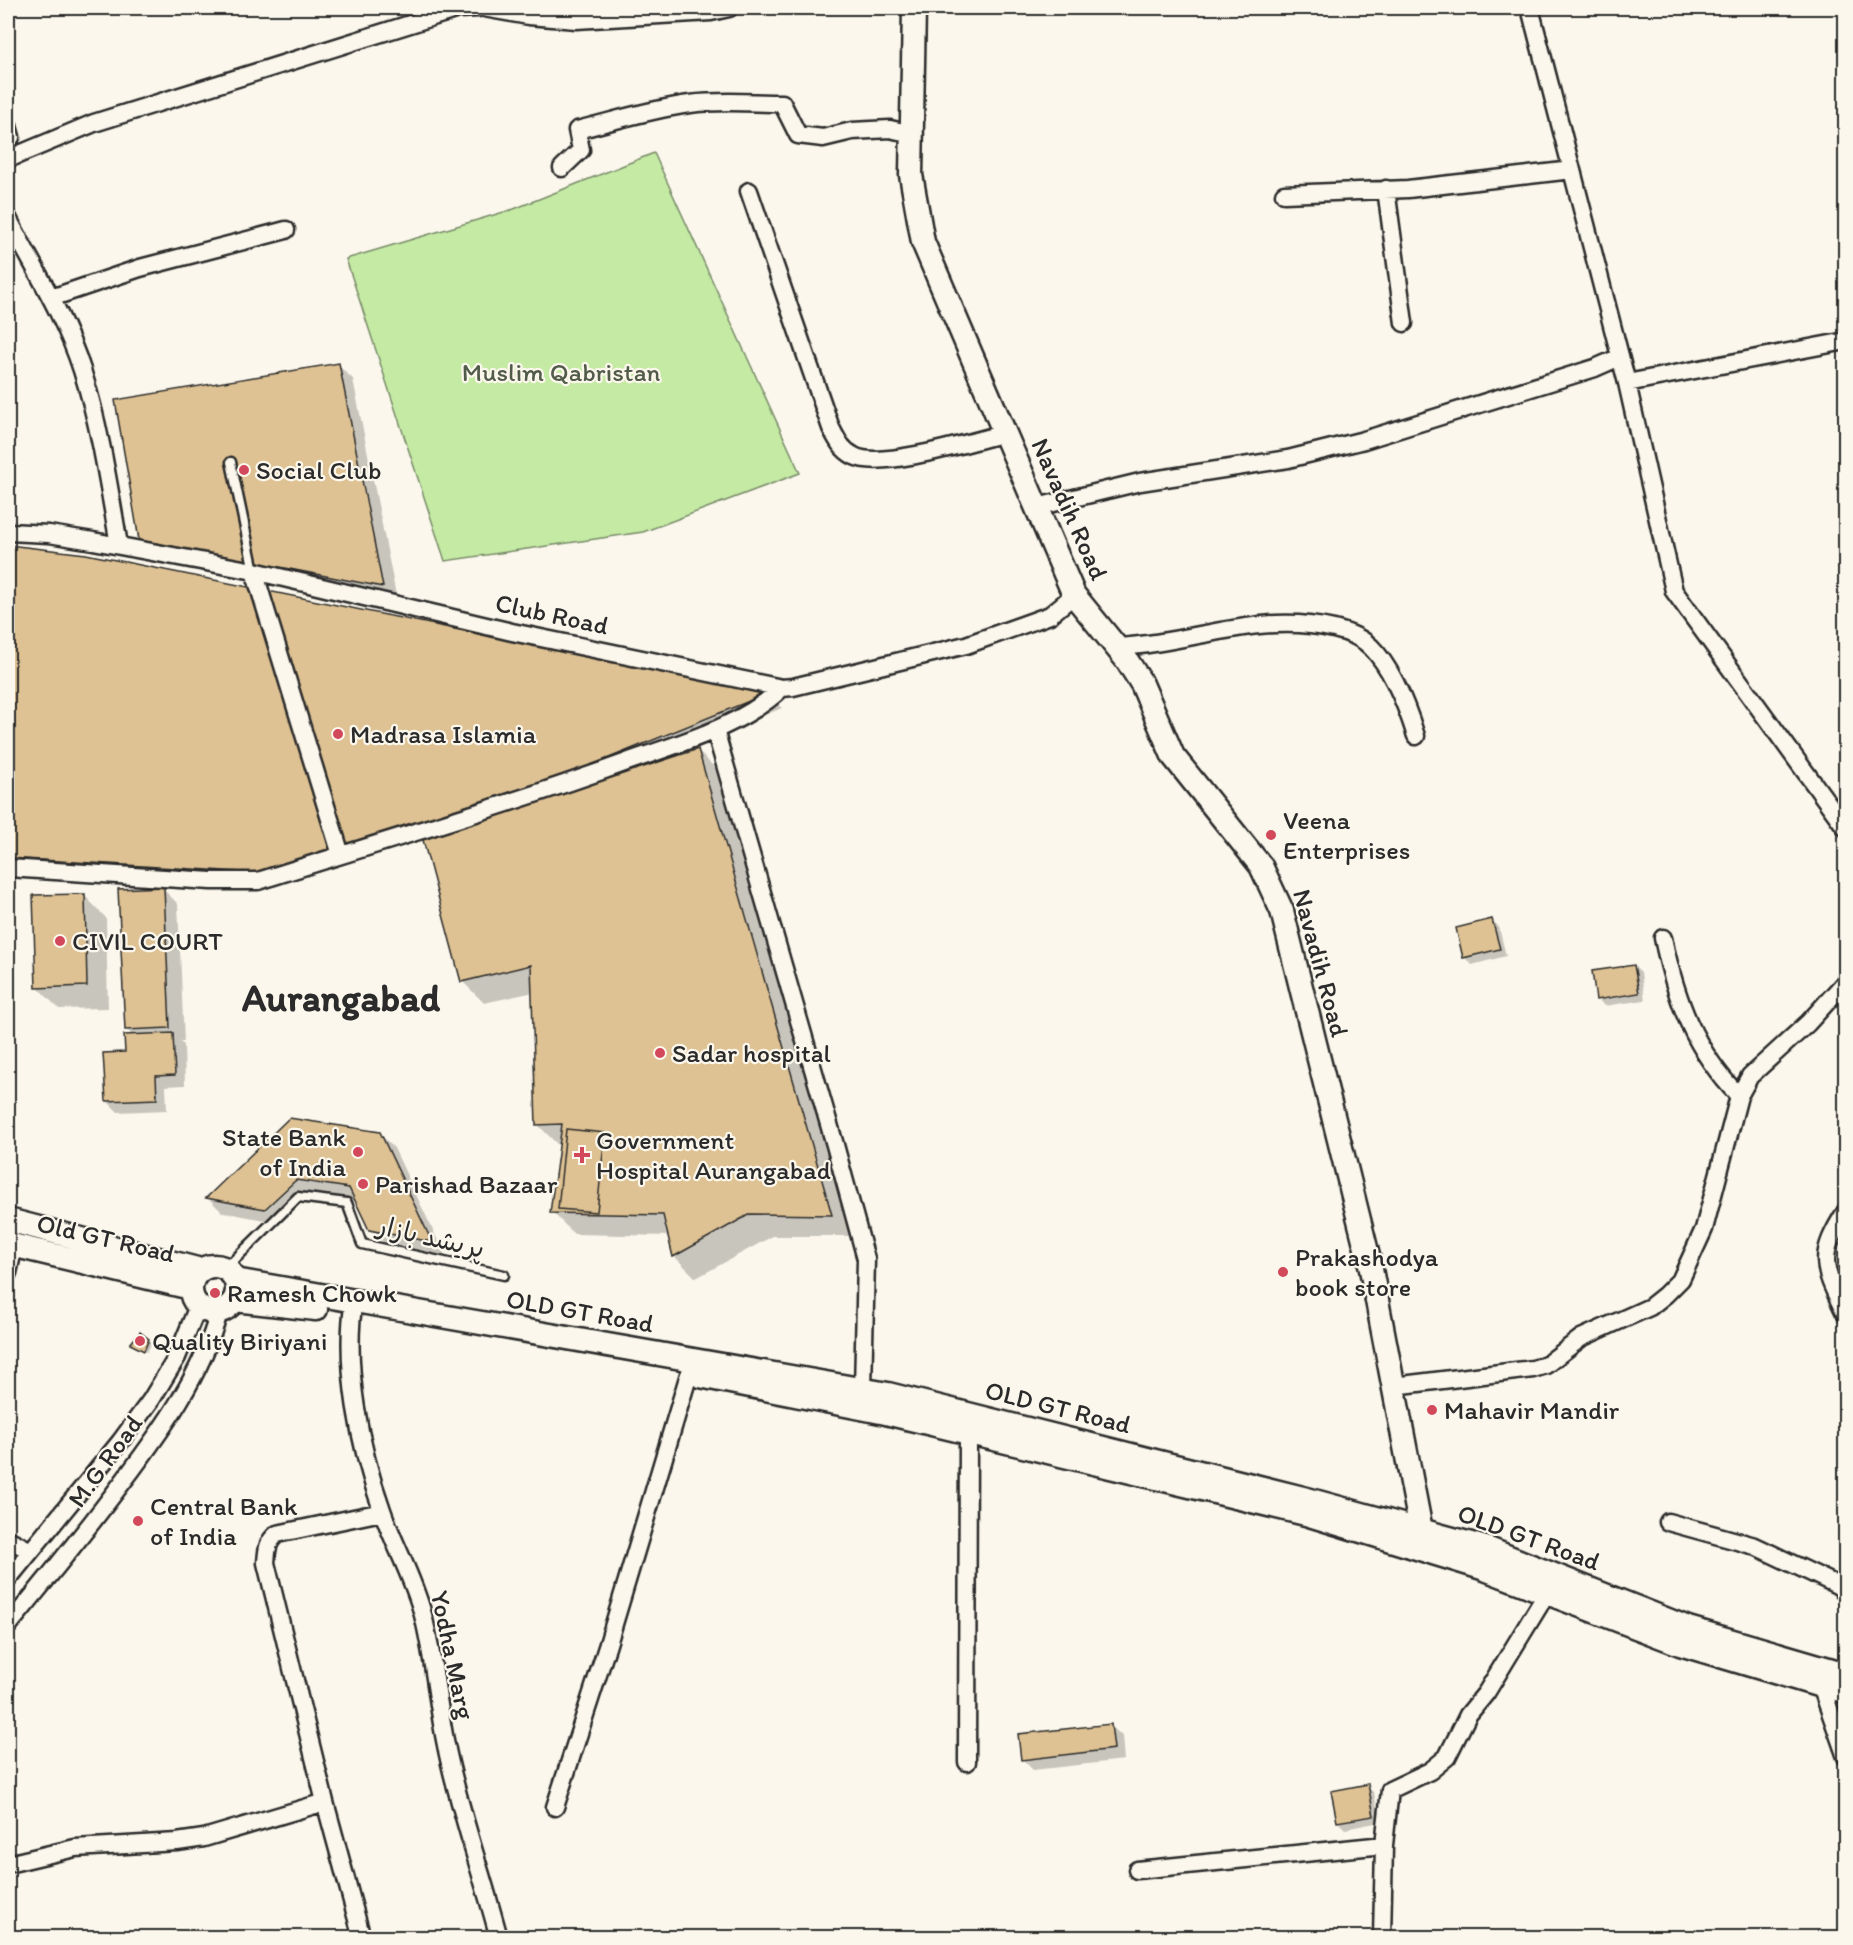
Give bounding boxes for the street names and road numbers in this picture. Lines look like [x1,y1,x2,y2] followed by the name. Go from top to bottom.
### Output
[1024,433,1116,586] street label: Navadih Road
[493,586,611,642] street label: Club Road
[1286,885,1356,1041] street label: Navadih Road
[34,1207,179,1270] street label: Old GT Road
[372,1209,488,1266] street label: پریشد بازار
[504,1282,657,1340] street label: OLD GT Road
[982,1373,1135,1441] street label: OLD GT Road
[61,1408,150,1514] street label: M.G Road
[1453,1496,1605,1578] street label: OLD GT Road
[424,1588,482,1723] street label: Yodha Marg

